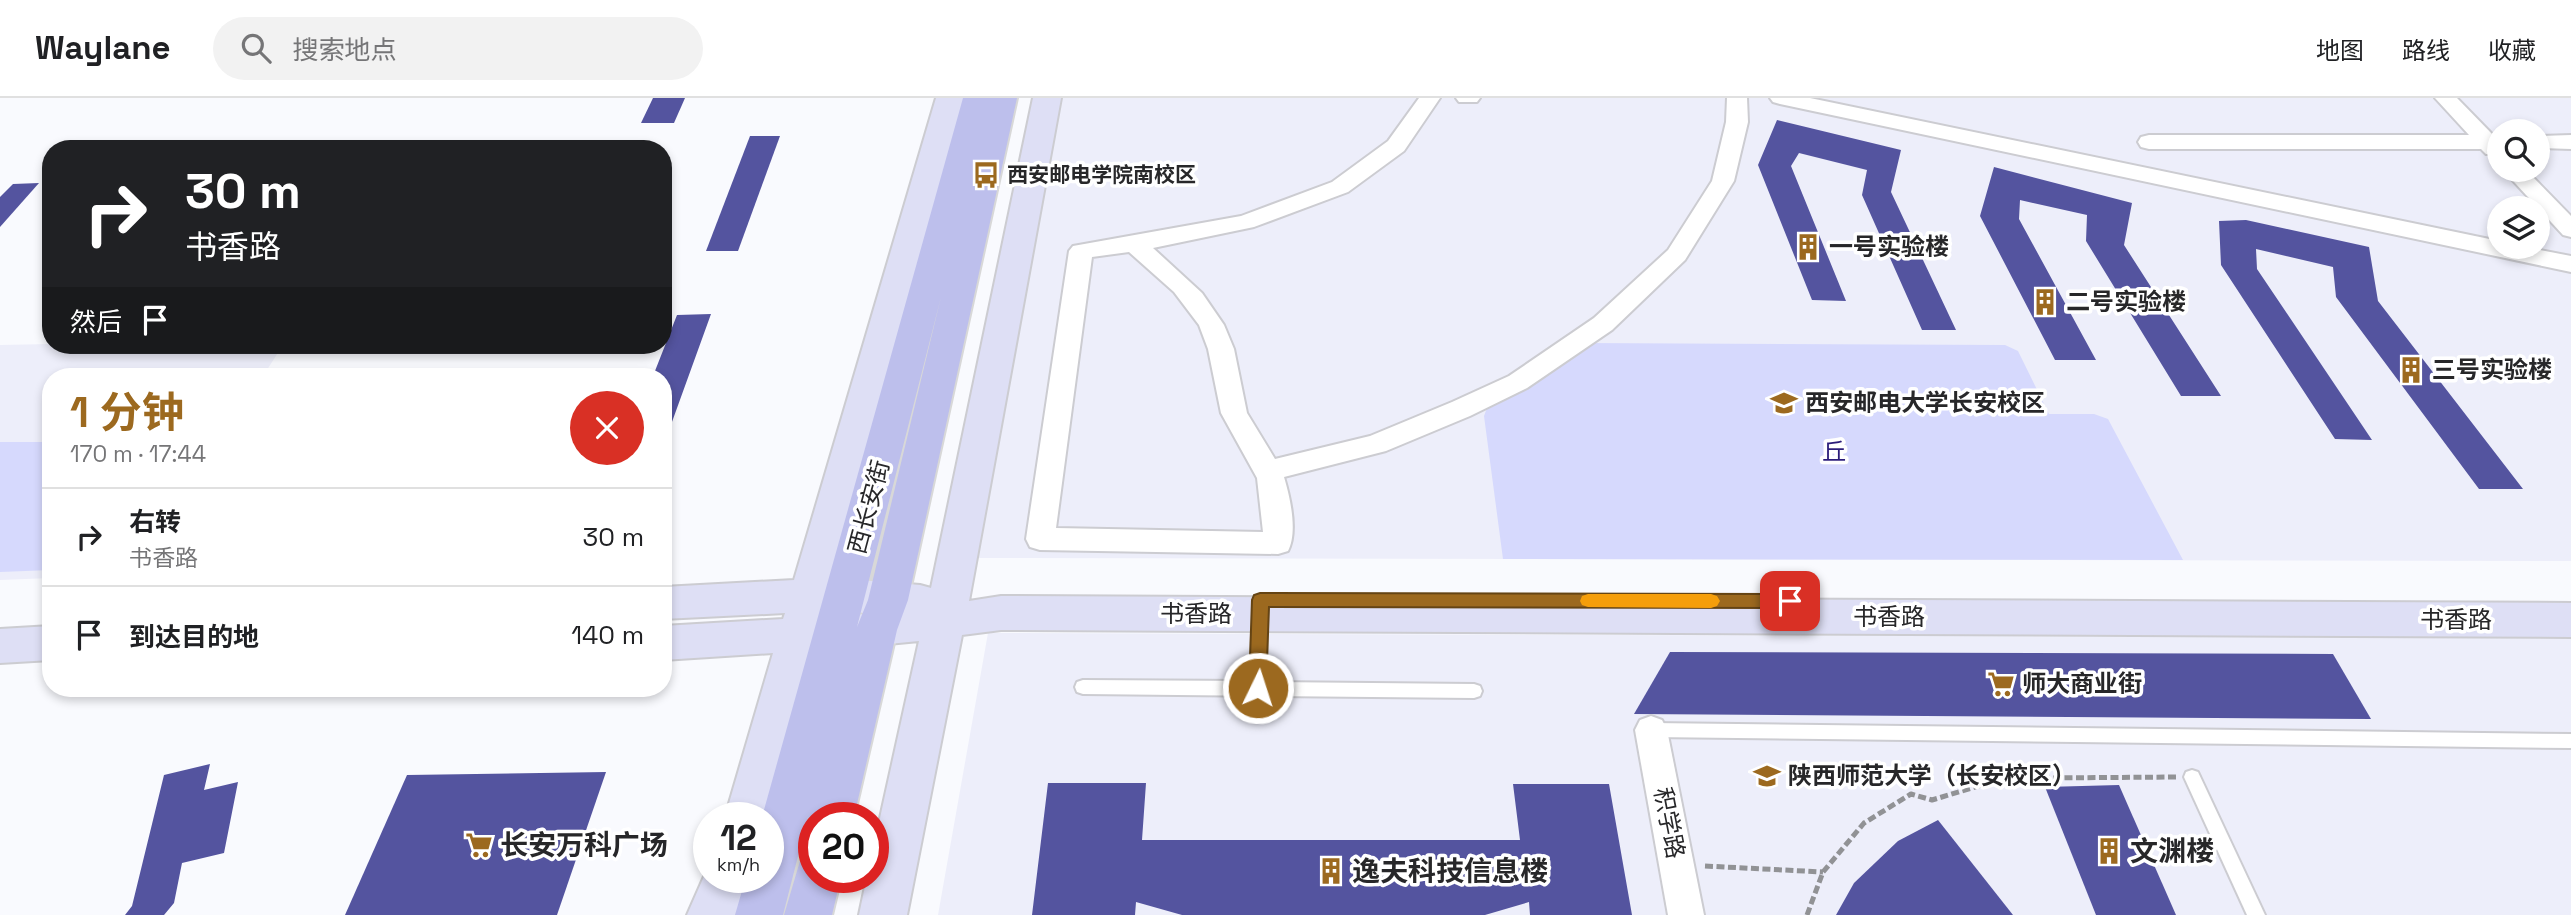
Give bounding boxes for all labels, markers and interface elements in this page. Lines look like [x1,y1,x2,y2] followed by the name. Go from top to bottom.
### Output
[213,17,703,80] search box
[35,27,171,69] text: Waylane
[237,29,275,67] icon: search
[293,33,397,67] text: 搜索地点
[2316,35,2364,66] text: 地图
[2402,35,2450,66] text: 路线
[2488,35,2536,66] text: 收藏
[2487,119,2550,259] map controls
[2487,119,2550,182] button: search
[185,160,301,222] text: 30 m
[971,160,1001,190] bus stop icon: 西安邮电学院南校区
[1007,161,1196,188] place label: 西安邮电学院南校区
[70,168,161,259] icon: right
[2487,196,2550,259] button: layers
[185,227,281,267] text: 书香路
[1829,231,1949,262] place label: 一号实验楼
[1793,232,1823,262] building icon: 一号实验楼
[2066,286,2186,317] place label: 二号实验楼
[2030,287,2060,317] building icon: 二号实验楼
[136,301,174,339] icon: arrive
[70,305,122,339] text: 然后
[2432,354,2552,385] place label: 三号实验楼
[2396,355,2426,385] building icon: 三号实验楼
[70,386,184,439] text: 1 分钟
[1805,387,2045,418] place label: 西安邮电大学长安校区
[1769,388,1799,418] school or university icon: 西安邮电大学长安校区
[570,391,644,465] button: close
[1822,436,1846,467] park label: 丘
[70,439,206,469] text: 170 m · 17:44
[841,456,896,557] street label: 西长安街
[129,505,181,539] text: 右转
[70,518,108,556] icon: right
[583,520,644,554] text: 30 m
[129,543,198,573] text: 书香路
[1760,571,1820,631] pin
[1771,582,1809,620] icon: arrive
[1160,598,1232,629] street label: 书香路
[1853,601,1925,632] street label: 书香路
[2420,604,2492,635] street label: 书香路
[70,616,108,654] icon: arrive
[571,618,644,652] text: 140 m
[129,620,259,654] text: 到达目的地
[1221,651,1295,725] position arrow
[2022,668,2142,699] place label: 师大商业街
[1986,669,2016,699] supermarket icon: 师大商业街
[1788,760,2076,791] place label: 陕西师范大学（长安校区）
[1752,761,1782,791] school or university icon: 陕西师范大学（长安校区）
[1647,785,1692,861] street label: 积学路
[798,802,889,893] speed limit sign: 20
[720,816,757,860] text: 12
[500,827,668,863] place label: 长安万科广场
[464,830,494,860] supermarket icon: 长安万科广场
[2130,833,2214,869] place label: 文渊楼
[2094,836,2124,866] building icon: 文渊楼
[717,853,760,876] text: km/h
[1352,853,1548,889] place label: 逸夫科技信息楼
[1316,856,1346,886] building icon: 逸夫科技信息楼

